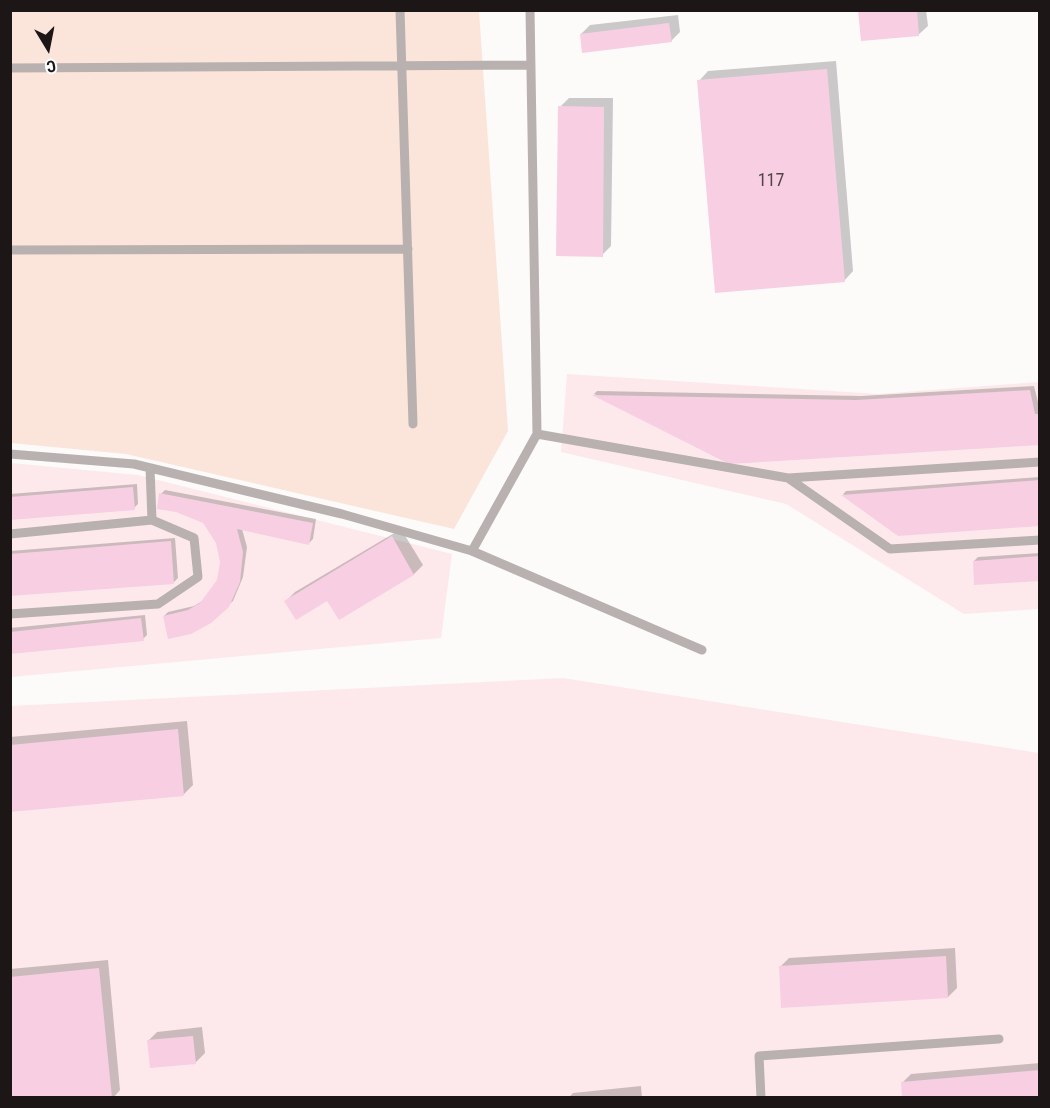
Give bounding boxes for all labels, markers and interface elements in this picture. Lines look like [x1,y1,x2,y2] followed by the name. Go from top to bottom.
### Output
[18,18,78,78] north arrow
[45,56,57,76] text: С
[758,170,784,192] house number: 117

